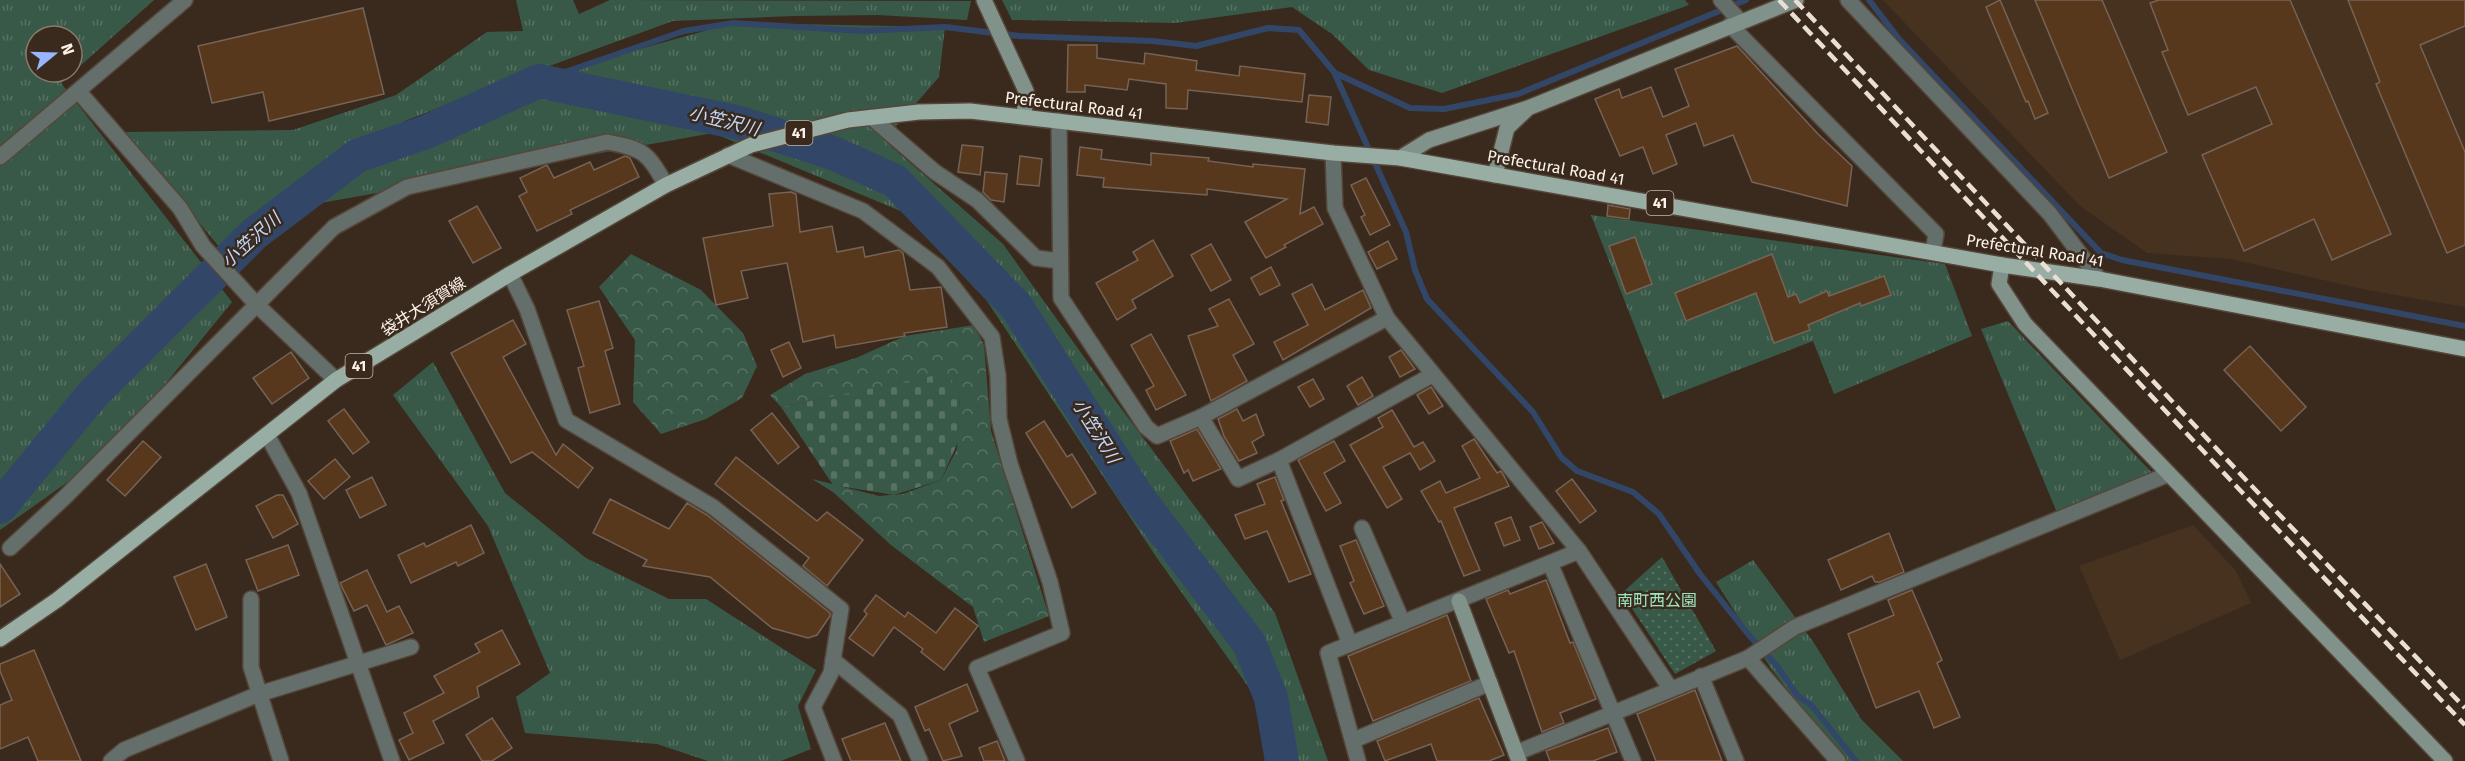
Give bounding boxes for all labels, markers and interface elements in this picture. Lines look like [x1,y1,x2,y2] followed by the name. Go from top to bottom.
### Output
[24,24,84,84] north arrow
[57,41,78,57] text: N
[1004,88,1144,123] street label: Prefectural Road 41
[686,102,764,141] water label: 小笠沢川
[786,121,812,145] road number: 41
[1486,146,1626,189] street label: Prefectural Road 41
[1646,191,1674,215] road number: 41
[217,206,287,272] water label: 小笠沢川
[1965,230,2105,271] street label: Prefectural Road 41
[378,273,469,340] street label: 袋井大須賀線
[346,354,372,378] road number: 41
[1068,395,1125,469] water label: 小笠沢川
[1617,591,1697,610] park label: 南町西公園

